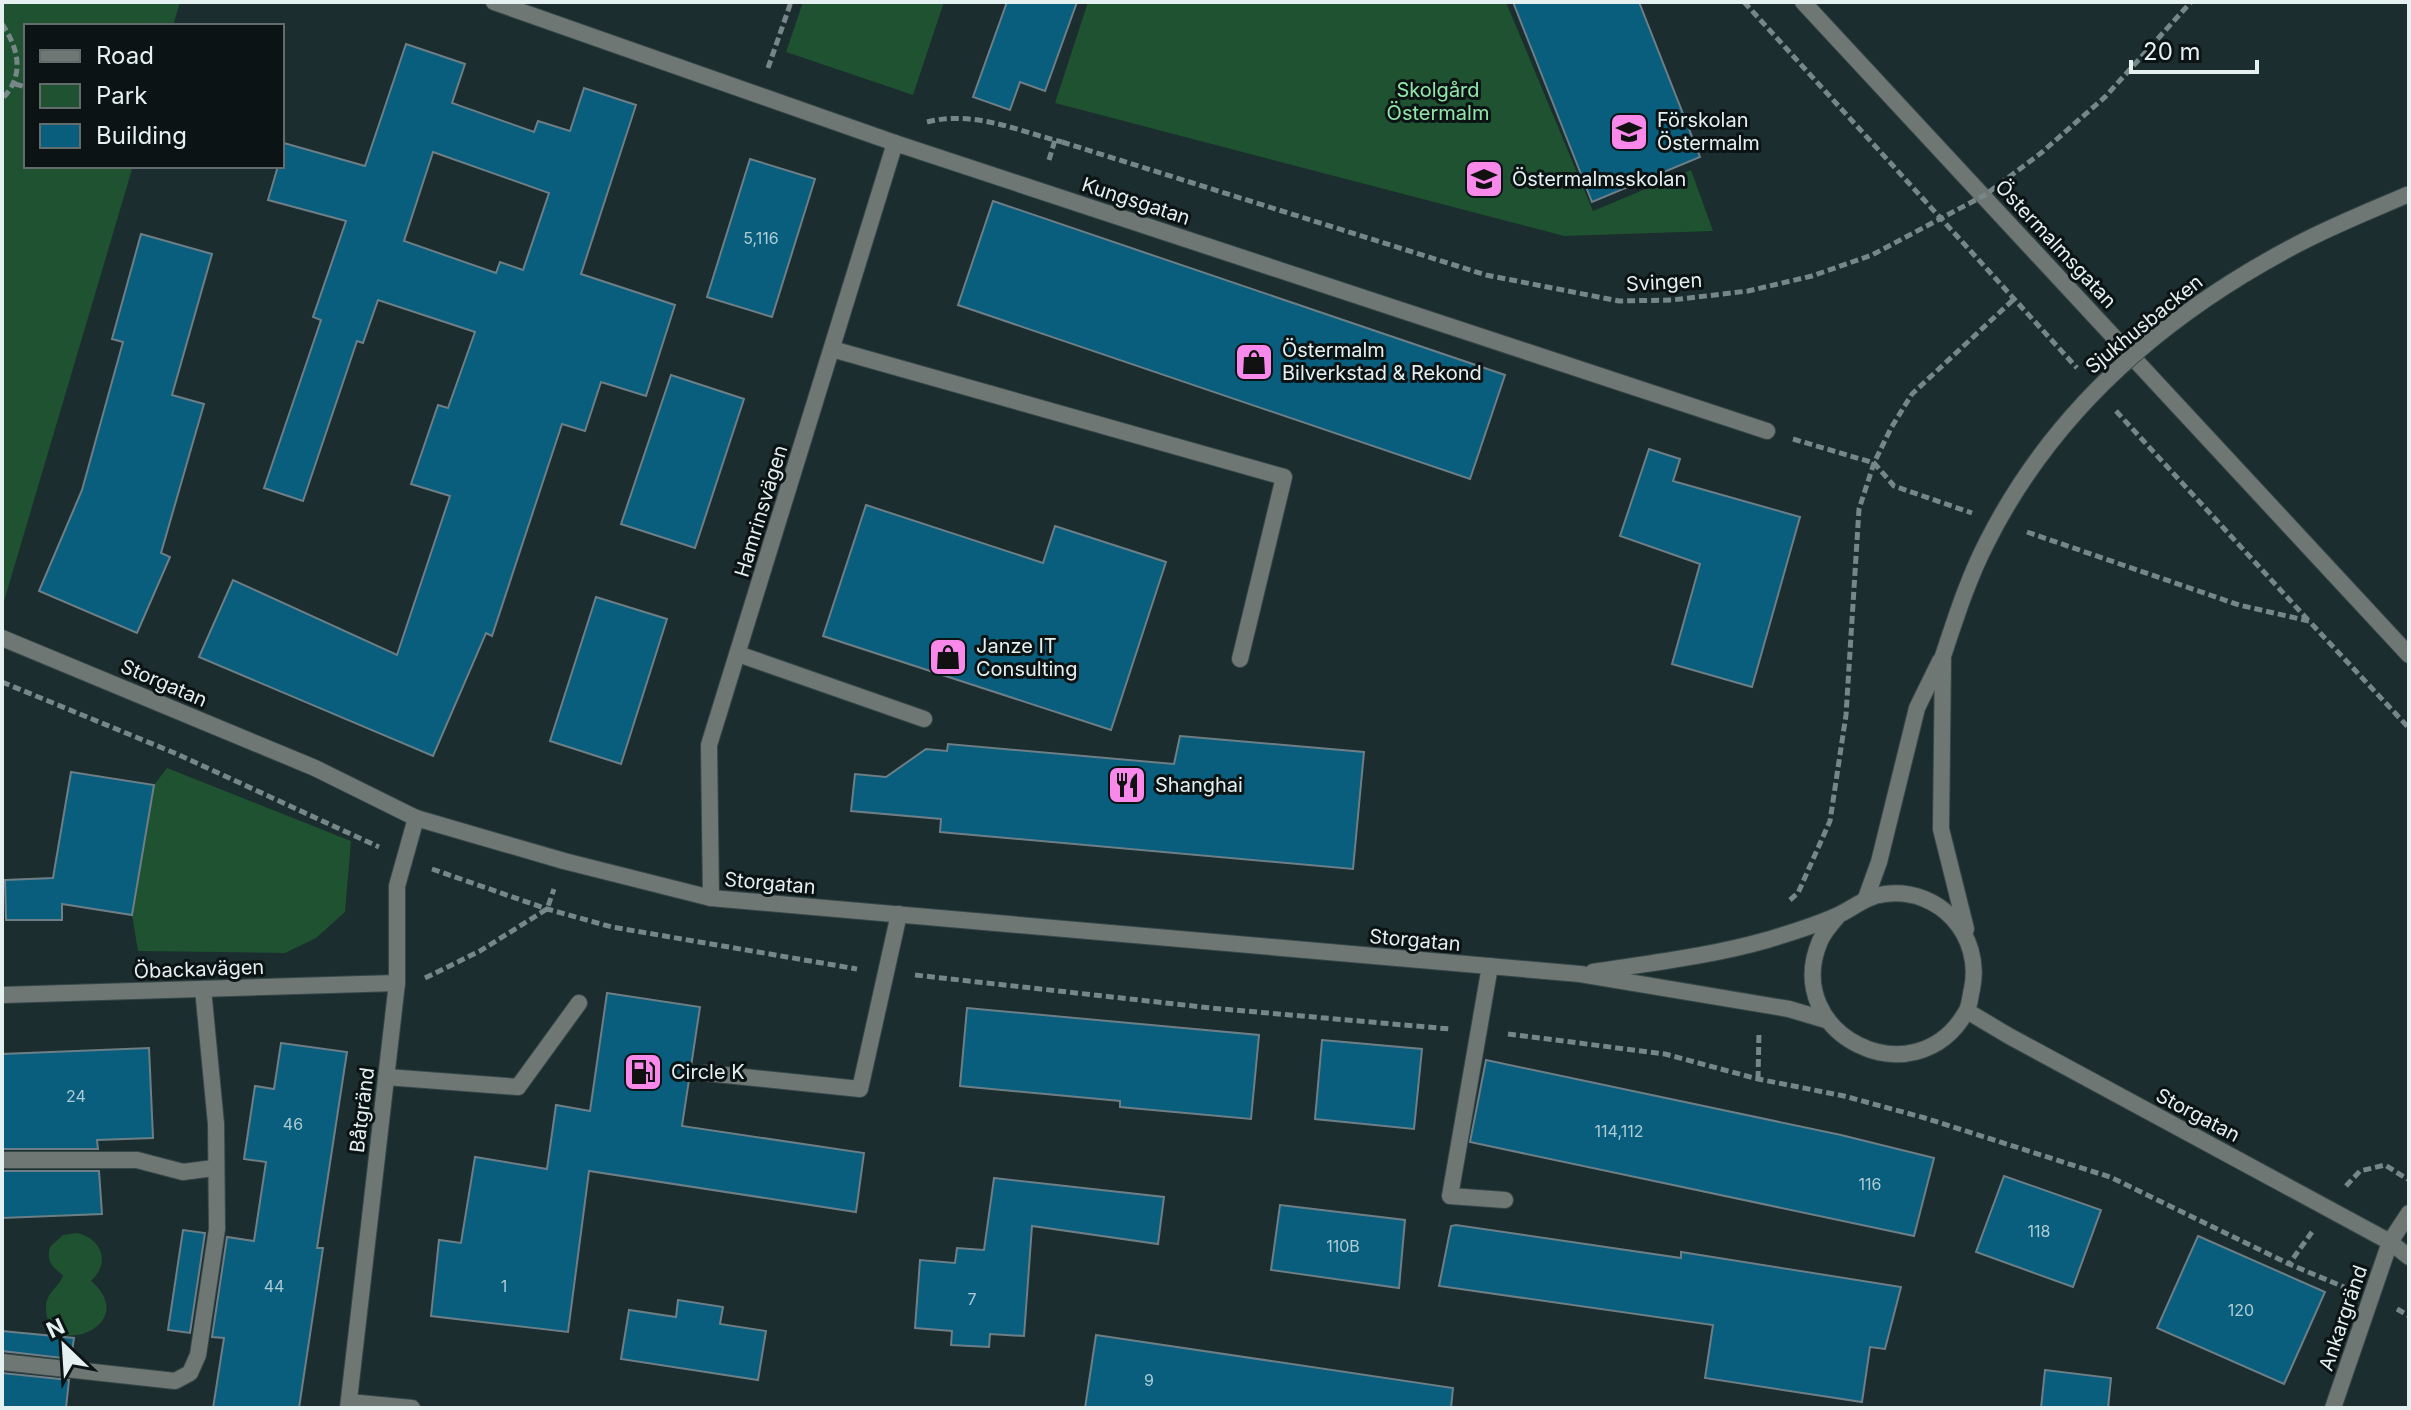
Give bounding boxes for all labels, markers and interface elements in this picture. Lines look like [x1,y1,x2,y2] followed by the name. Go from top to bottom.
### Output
[24,24,284,168] legend
[2131,24,2257,74] scale bar
[2143,37,2201,66] text: 20 m
[96,41,154,70] text: Road
[1387,78,1489,125] park label: Skolgård Östermalm
[96,81,147,110] text: Park
[1657,108,1760,155] place label: Förskolan Östermalm
[1608,111,1650,153] school or university icon: Förskolan Östermalm
[96,121,187,150] text: Building
[1463,158,1505,200] school or university icon: Östermalmsskolan
[1512,167,1686,191] place label: Östermalmsskolan
[1079,172,1193,230] street label: Kungsgatan
[1990,175,2122,313] street label: Östermalmsgatan
[743,228,779,248] house number: 5,116
[1625,268,1703,296] street label: Svingen
[2081,269,2207,379] street label: Sjukhusbacken
[1282,338,1482,385] place label: Östermalm Bilverkstad & Rekond
[1233,341,1275,383] shop icon: Östermalm Bilverkstad & Rekond
[730,442,792,580] street label: Hamrinsvägen
[976,634,1077,681] place label: Janze IT Consulting
[927,636,969,678] shop icon: Janze IT Consulting
[117,654,211,712] street label: Storgatan
[1106,764,1148,806] restaurant icon: Shanghai
[1155,773,1243,797] place label: Shanghai
[723,867,817,899] street label: Storgatan
[1368,924,1462,956] street label: Storgatan
[133,955,265,983] street label: Öbackavägen
[622,1051,664,1093] fuel station icon: Circle K
[671,1060,745,1084] place label: Circle K
[345,1066,379,1154] street label: Båtgränd
[2152,1083,2244,1147] street label: Storgatan
[66,1086,86,1106] house number: 24
[283,1114,303,1134] house number: 46
[1595,1121,1643,1141] house number: 114,112
[1859,1174,1881,1194] house number: 116
[2028,1221,2050,1241] house number: 118
[1326,1236,1360,1256] house number: 110B
[2314,1262,2372,1374] street label: Ankargränd
[264,1276,284,1296] house number: 44
[501,1276,507,1296] house number: 1
[967,1289,977,1309] house number: 7
[2228,1300,2254,1320] house number: 120
[24,1306,104,1386] north arrow
[42,1313,69,1343] text: N
[1144,1370,1154,1390] house number: 9

